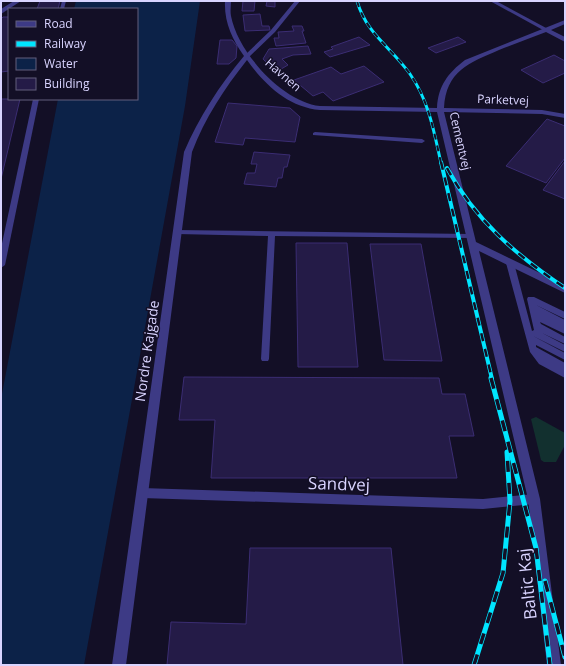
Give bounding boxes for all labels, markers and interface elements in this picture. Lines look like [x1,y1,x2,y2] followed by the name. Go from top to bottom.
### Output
[8,8,138,100] legend
[44,15,73,32] text: Road
[44,35,87,52] text: Railway
[262,54,305,95] street label: Havnen
[44,55,78,72] text: Water
[44,75,90,92] text: Building
[477,90,529,109] street label: Parketvej
[446,110,475,172] street label: Cementvej
[130,299,163,403] street label: Nordre Kajgade
[308,471,370,496] street label: Sandvej
[511,547,542,621] street label: Baltic Kaj

